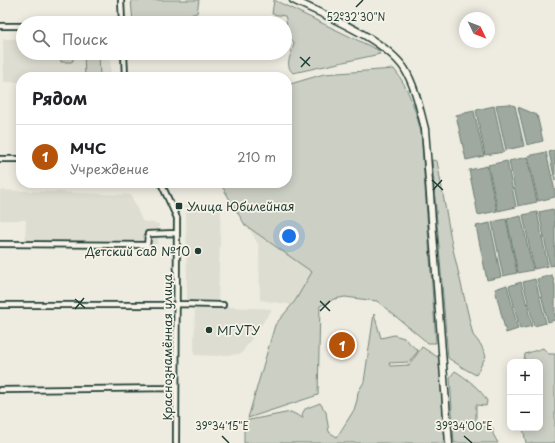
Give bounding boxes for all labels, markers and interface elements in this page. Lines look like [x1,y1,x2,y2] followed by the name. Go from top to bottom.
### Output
[327,9,386,24] text: 52°32'30"N
[459,12,495,48] north arrow
[16,16,292,60] search box
[30,27,52,49] icon: search
[62,27,108,50] text: Поиск
[32,85,87,111] text: Рядом
[70,136,106,159] text: МЧС
[42,147,48,166] text: 1
[237,147,276,166] text: 210 m
[70,159,149,178] text: Учреждение
[187,197,295,215] place label: Улица Юбилейная
[174,201,184,211] marker: Улица Юбилейная
[279,226,299,246] your location
[85,242,190,260] place label: Детский сад №10
[193,246,203,256] marker: Детский сад №10
[158,273,176,420] street label: Краснознамённая улица
[217,321,261,339] place label: МГУТУ
[204,325,214,335] marker: МГУТУ
[329,330,355,360] pin: 1
[507,359,543,431] map controls
[507,359,543,395] button: +
[507,395,543,431] button: −
[195,418,249,433] text: 39°34'15"E
[436,418,492,433] text: 39°34'00"E

